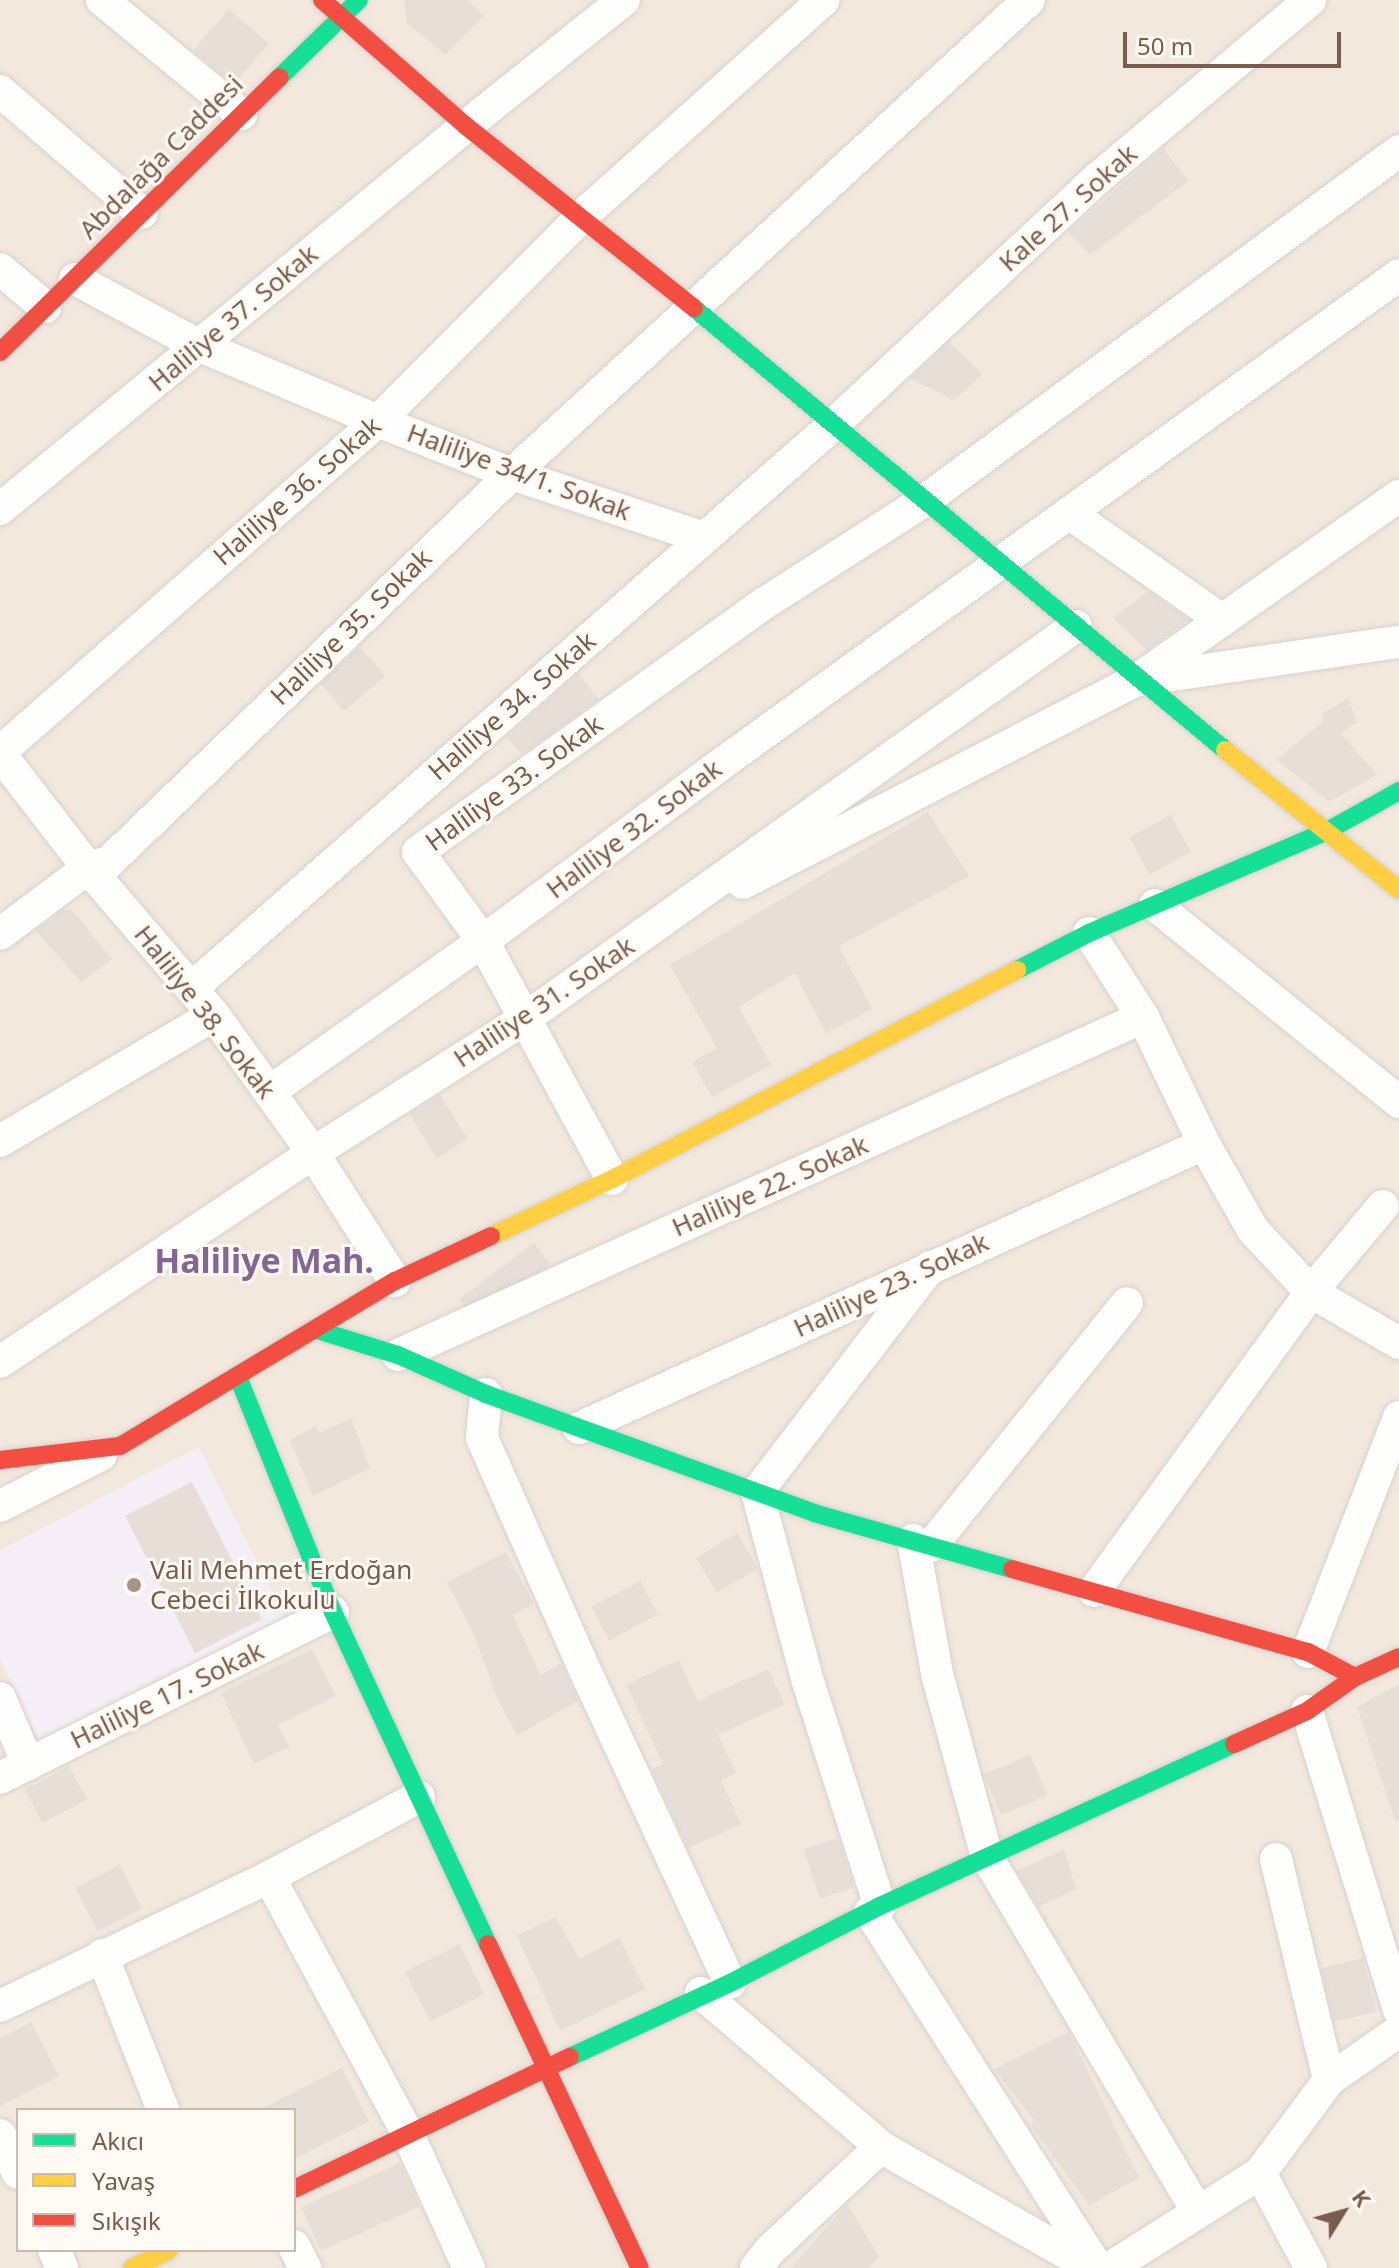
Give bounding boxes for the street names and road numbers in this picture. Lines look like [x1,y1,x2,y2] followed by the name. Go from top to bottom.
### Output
[73,69,249,245] street label: Abdalağa Caddesi
[993,138,1143,278] street label: Kale 27. Sokak
[142,238,324,398] street label: Haliliye 37. Sokak
[207,410,387,572] street label: Haliliye 36. Sokak
[403,417,635,527] street label: Haliliye 34/1. Sokak
[264,542,438,712] street label: Haliliye 35. Sokak
[422,625,602,787] street label: Haliliye 34. Sokak
[419,708,609,858] street label: Haliliye 33. Sokak
[540,753,728,905] street label: Haliliye 32. Sokak
[128,919,282,1105] street label: Haliliye 38. Sokak
[448,930,640,1074] street label: Haliliye 31. Sokak
[667,1129,873,1243] street label: Haliliye 22. Sokak
[789,1226,993,1344] street label: Haliliye 23. Sokak
[65,1635,269,1755] street label: Haliliye 17. Sokak

